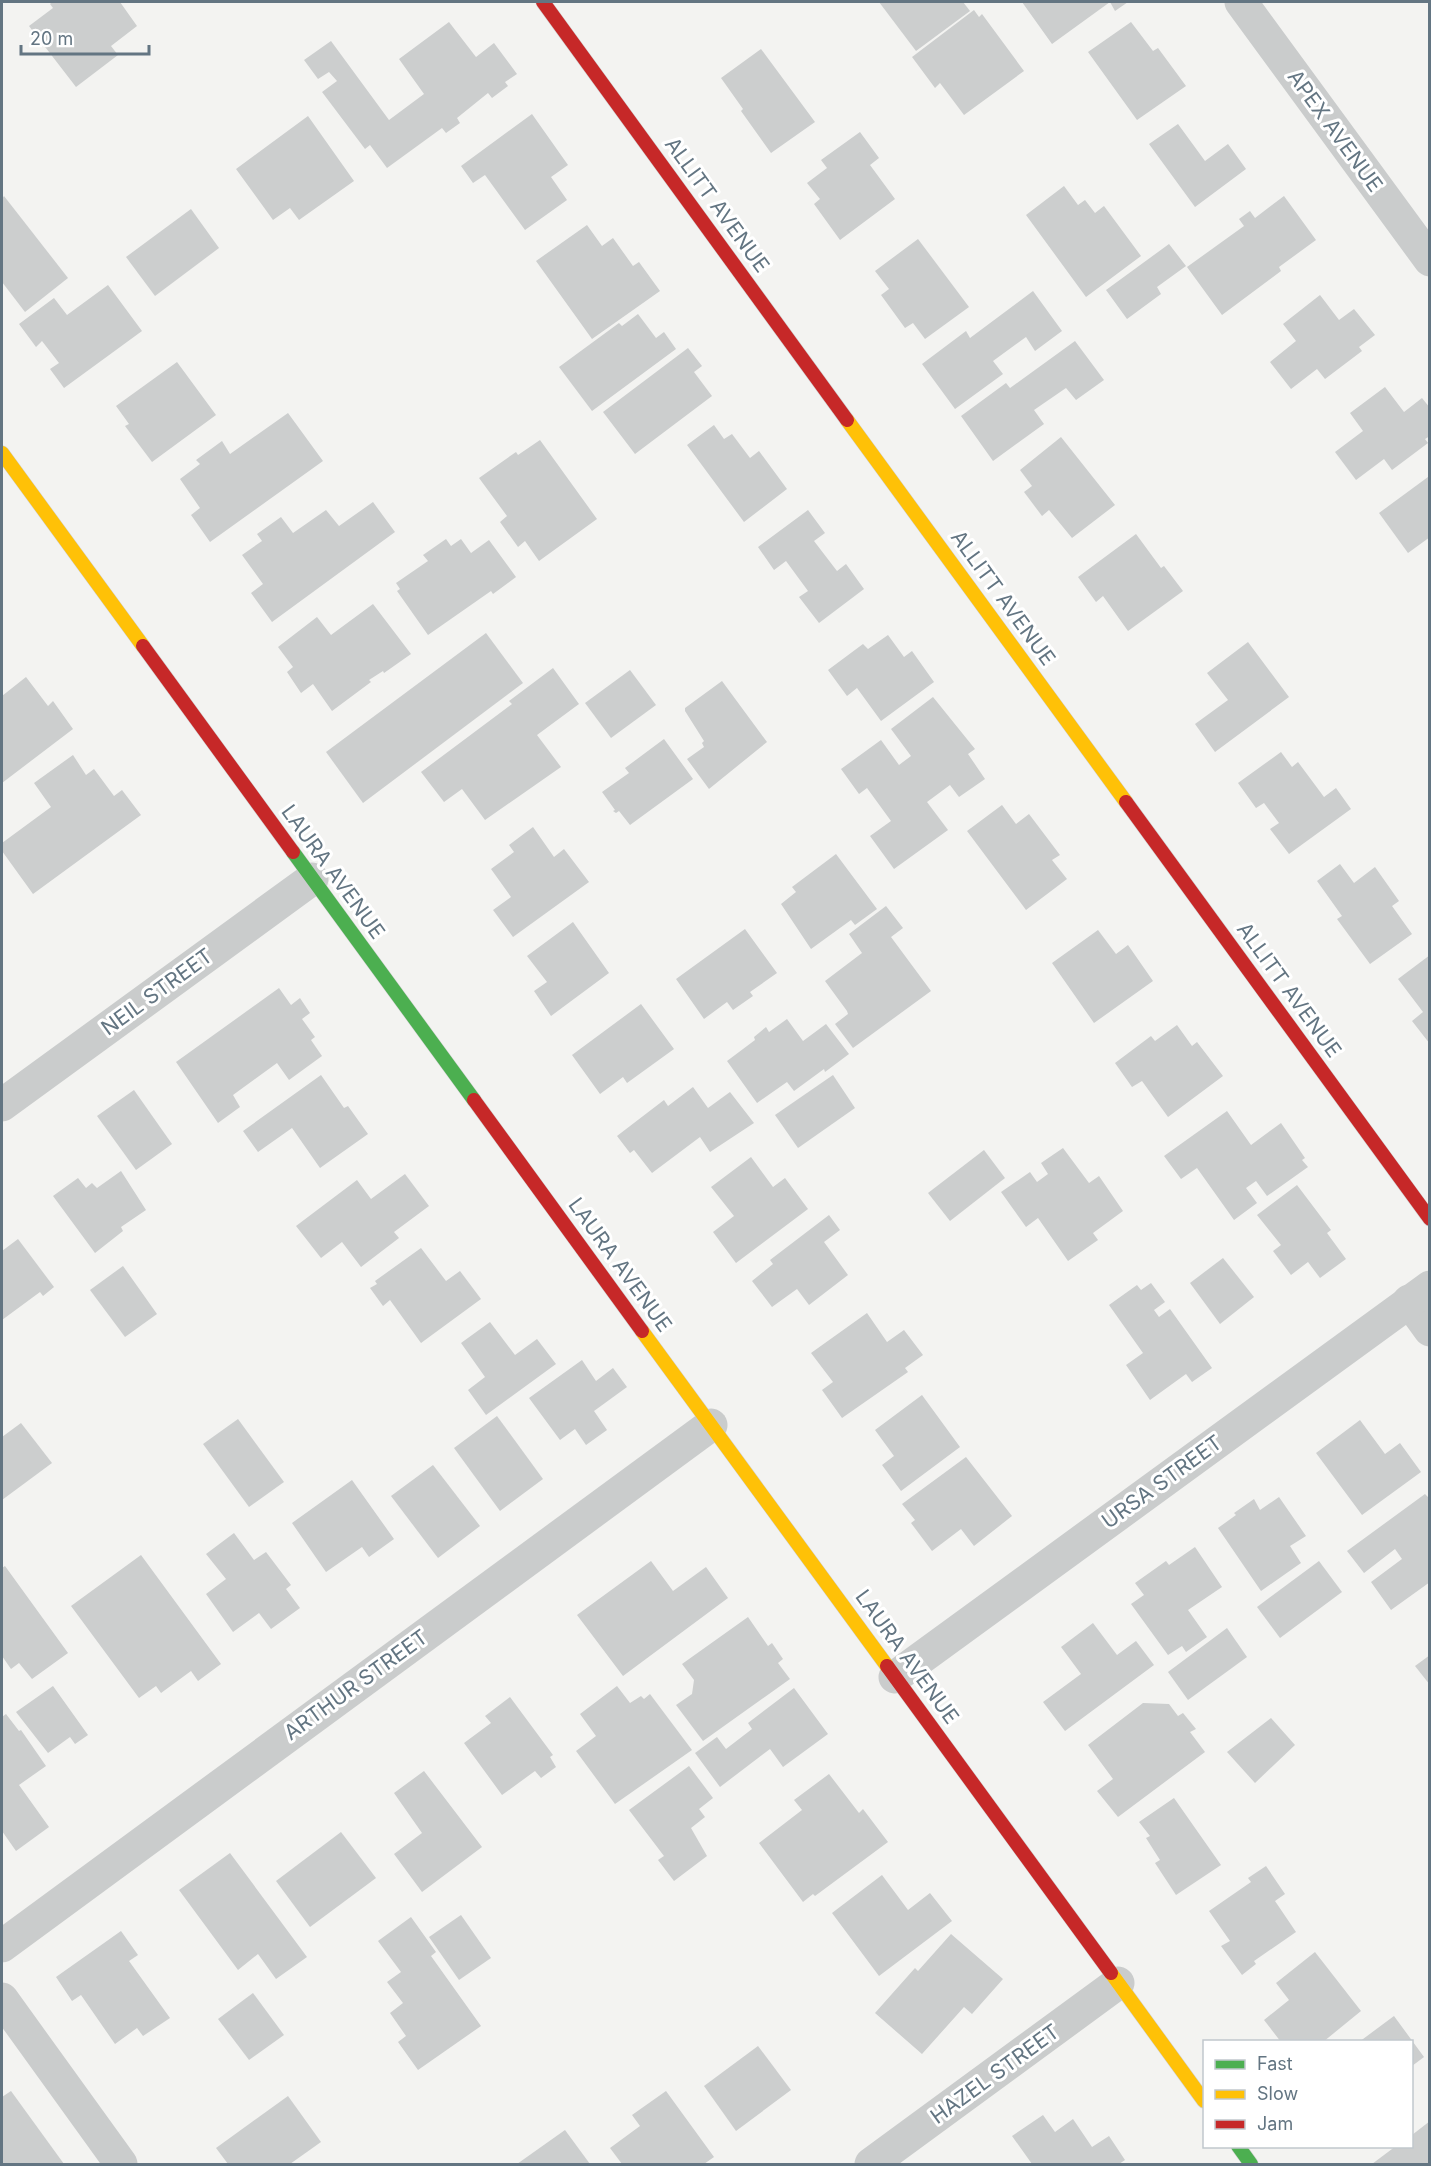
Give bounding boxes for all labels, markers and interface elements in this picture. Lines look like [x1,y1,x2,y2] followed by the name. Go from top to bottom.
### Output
[21,18,148,56] scale bar
[30,28,73,49] text: 20 m
[1283,65,1388,197] street label: APEX AVENUE
[660,132,775,277] street label: ALLITT AVENUE
[946,525,1061,670] street label: ALLITT AVENUE
[276,800,390,944] street label: LAURA AVENUE
[1232,917,1347,1062] street label: ALLITT AVENUE
[96,943,217,1040] street label: NEIL STREET
[563,1193,677,1337] street label: LAURA AVENUE
[1097,1430,1227,1534] street label: URSA STREET
[850,1585,964,1729] street label: LAURA AVENUE
[279,1624,432,1745] street label: ARTHUR STREET
[925,2018,1064,2129] street label: HAZEL STREET
[1203,2040,1413,2148] legend
[1257,2053,1293,2074] text: Fast
[1257,2083,1298,2104] text: Slow
[1257,2113,1293,2134] text: Jam

